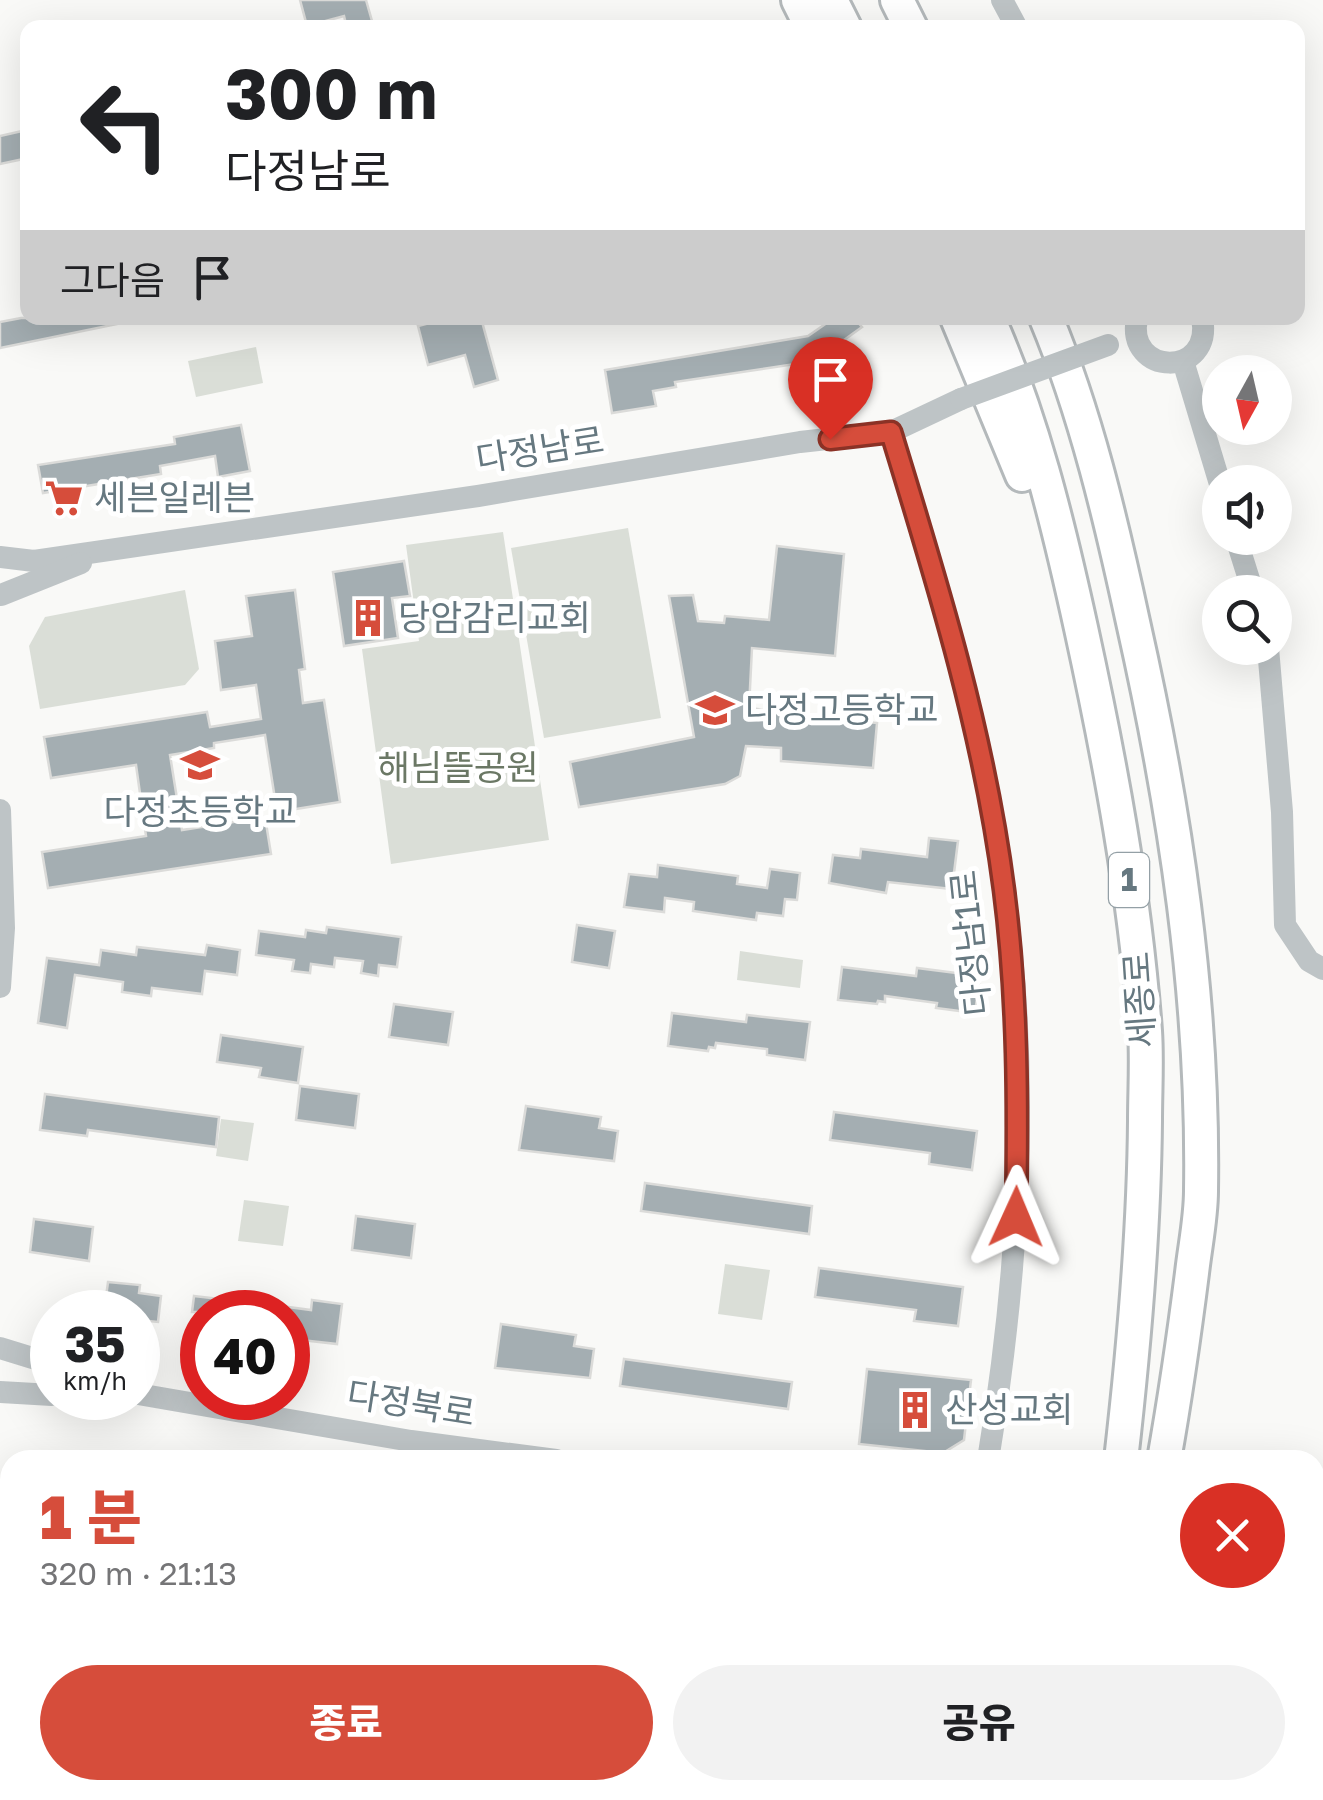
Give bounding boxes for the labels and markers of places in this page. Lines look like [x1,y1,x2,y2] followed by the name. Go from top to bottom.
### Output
[788,337,873,440] pin
[94,476,255,518] place label: 세븐일레븐
[43,477,85,519] supermarket icon: 세븐일레븐
[398,596,591,638] place label: 당암감리교회
[347,597,389,639] building icon: 당암감리교회
[745,688,938,730] place label: 다정고등학교
[694,689,736,731] school or university icon: 다정고등학교
[179,744,221,786] school or university icon: 다정초등학교
[103,790,297,832] place label: 다정초등학교
[945,1388,1074,1430] place label: 산성교회
[894,1389,936,1431] building icon: 산성교회

